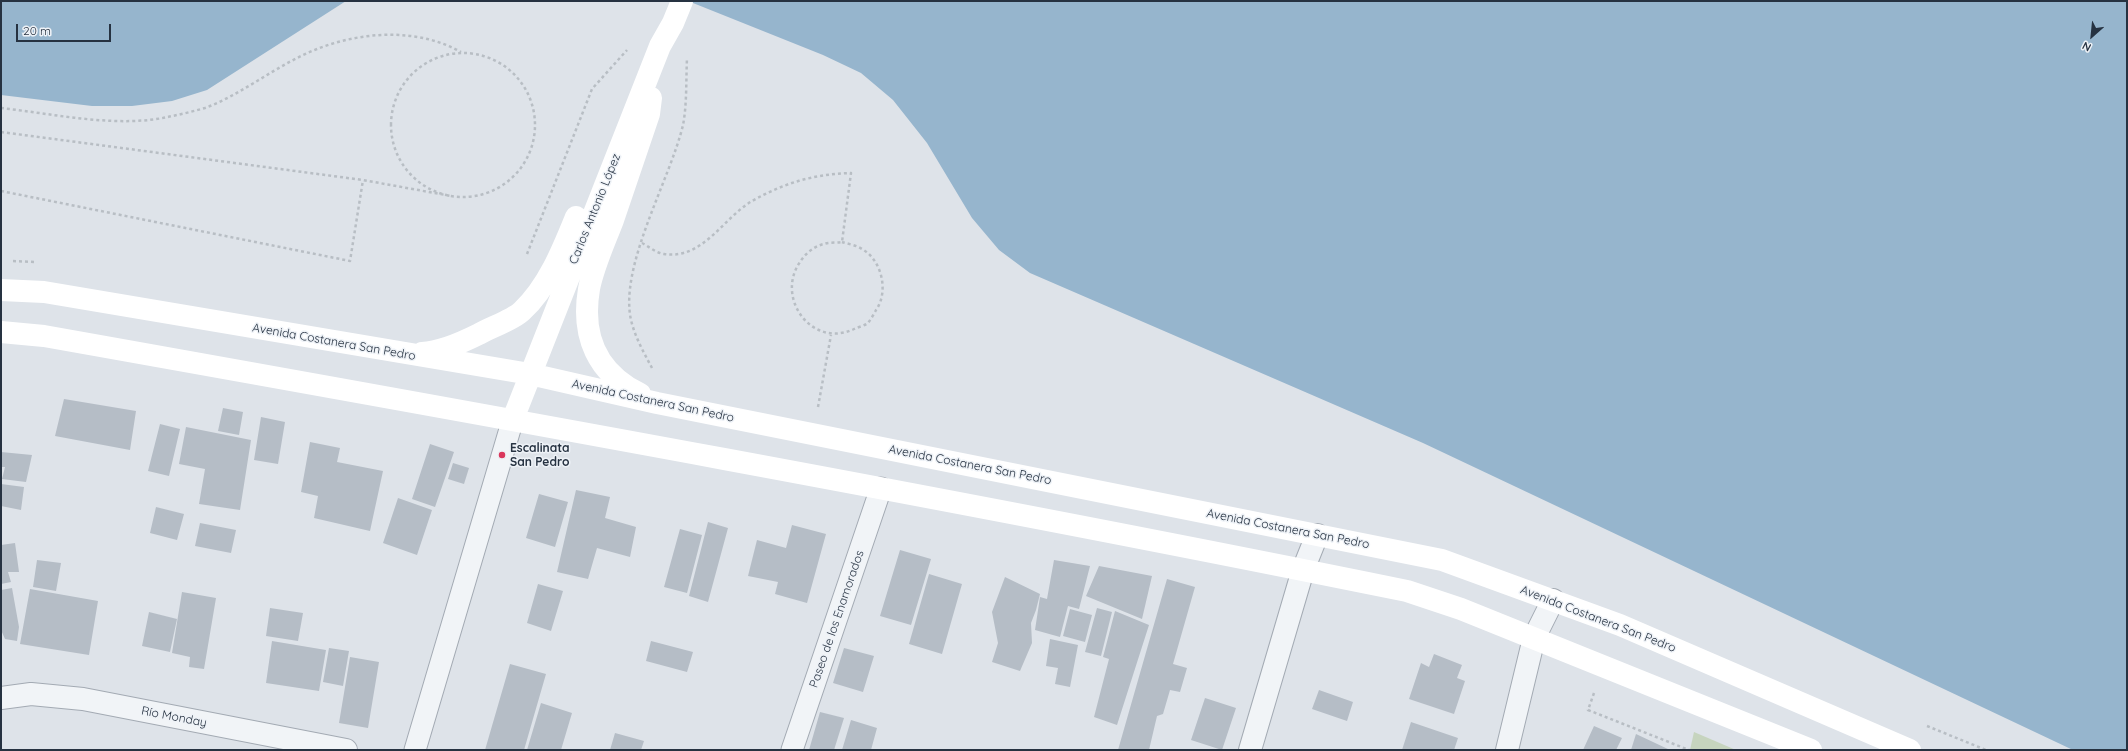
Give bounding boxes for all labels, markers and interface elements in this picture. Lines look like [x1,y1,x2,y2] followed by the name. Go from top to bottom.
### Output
[18,16,113,42] scale bar
[2072,16,2112,56] north arrow
[23,23,51,38] text: 20 m
[2080,39,2093,55] text: N
[566,152,624,266] street label: Carlos Antonio López
[251,321,417,363] street label: Avenida Costanera San Pedro
[571,377,735,425] street label: Avenida Costanera San Pedro
[510,441,570,469] place label: Escalinata San Pedro
[887,442,1053,488] street label: Avenida Costanera San Pedro
[497,450,507,460] marker: Escalinata San Pedro
[1205,506,1371,552] street label: Avenida Costanera San Pedro
[807,548,867,690] street label: Paseo de los Enamorados
[1518,583,1678,655] street label: Avenida Costanera San Pedro
[140,704,208,730] street label: Río Monday

